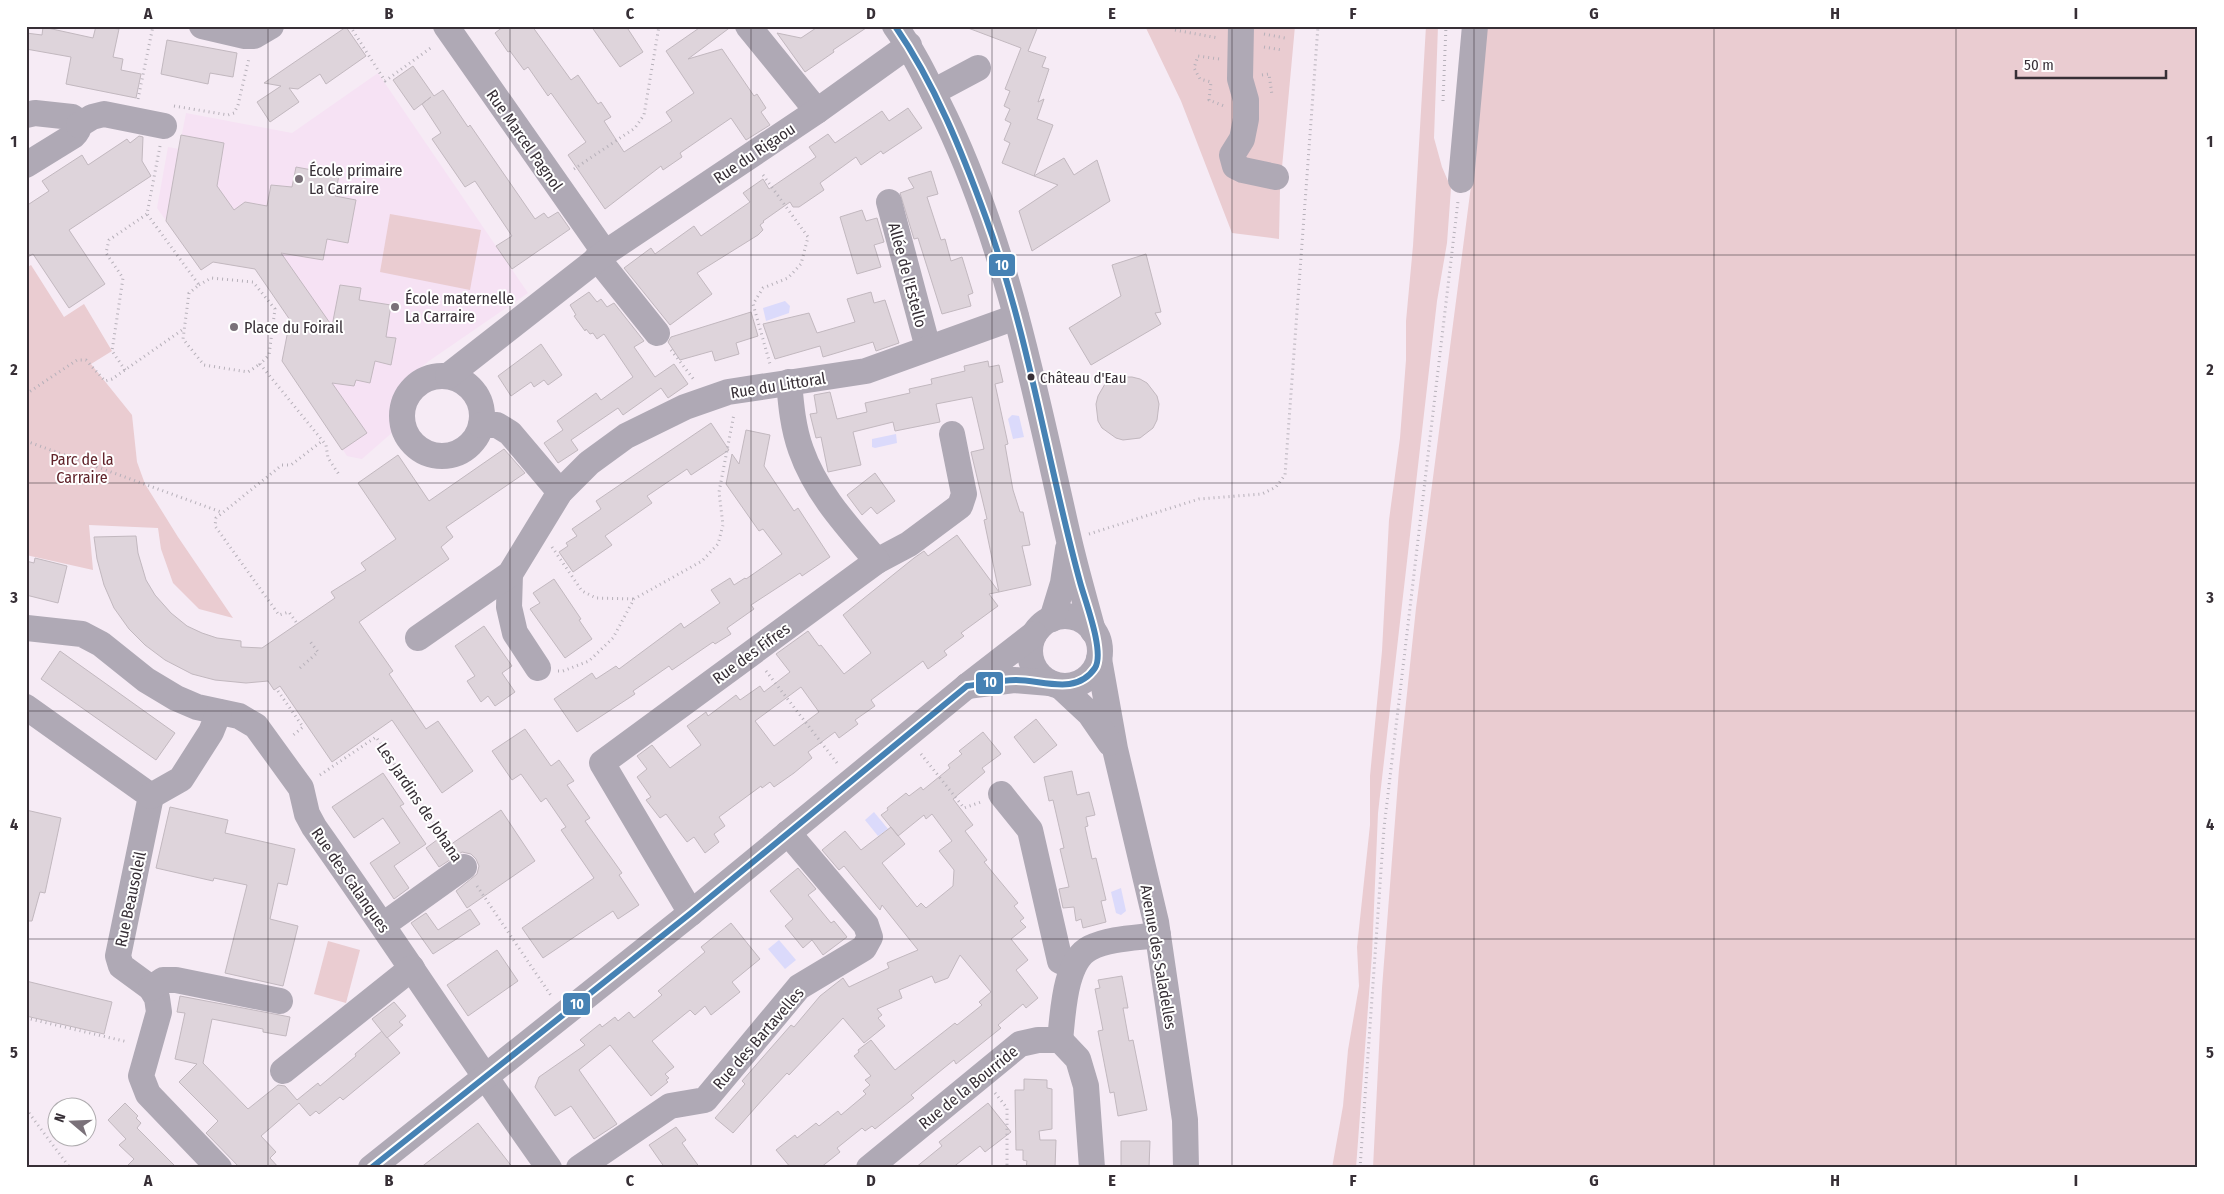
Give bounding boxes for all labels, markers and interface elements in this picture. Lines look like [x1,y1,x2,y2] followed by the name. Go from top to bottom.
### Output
[143,4,153,23] text: A
[385,4,394,23] text: B
[626,4,635,23] text: C
[866,4,876,23] text: D
[1108,4,1116,23] text: E
[1349,4,1357,23] text: F
[1589,4,1599,23] text: G
[1830,4,1840,23] text: H
[2074,4,2078,23] text: I
[2016,48,2166,80] scale bar
[2024,56,2054,74] text: 50 m
[483,86,567,195] street label: Rue Marcel Pagnol
[710,119,799,188] street label: Rue du Rigaou
[11,132,17,151] text: 1
[2207,132,2213,151] text: 1
[309,161,402,198] place label: École primaire La Carraire
[293,173,305,185] marker: École primaire La Carraire
[884,221,931,330] street label: Allée de l'Estello
[988,253,1016,277] line badge: 10
[995,257,1009,274] text: 10
[405,289,514,326] place label: École maternelle La Carraire
[389,301,401,313] marker: École maternelle La Carraire
[244,318,343,337] place label: Place du Foirail
[228,321,240,333] marker: Place du Foirail
[9,360,18,379] text: 2
[2205,360,2214,379] text: 2
[729,369,827,402] street label: Rue du Littoral
[1040,369,1127,387] place label: Château d'Eau
[1026,372,1036,382] marker: Château d'Eau
[50,450,114,487] park label: Parc de la Carraire
[9,588,18,607] text: 3
[2205,588,2214,607] text: 3
[709,619,794,688] street label: Rue des Fifres
[975,671,1004,695] line badge: 10
[983,674,997,691] text: 10
[373,739,467,866] street label: Les Jardins de Johana
[10,815,18,834] text: 4
[2206,815,2214,834] text: 4
[307,824,394,936] street label: Rue des Calanques
[111,850,150,949] street label: Rue Beausoleil
[1136,883,1181,1031] street label: Avenue des Saladelles
[709,983,808,1093] street label: Rue des Bartavelles
[562,992,591,1016] line badge: 10
[570,996,584,1013] text: 10
[915,1042,1022,1133] street label: Rue de la Bourride
[10,1043,18,1062] text: 5
[2206,1043,2214,1062] text: 5
[48,1096,98,1146] north arrow
[51,1111,70,1125] text: N
[143,1171,153,1190] text: A
[385,1171,394,1190] text: B
[626,1171,635,1190] text: C
[866,1171,876,1190] text: D
[1108,1171,1116,1190] text: E
[1349,1171,1357,1190] text: F
[1589,1171,1599,1190] text: G
[1830,1171,1840,1190] text: H
[2074,1171,2078,1190] text: I

